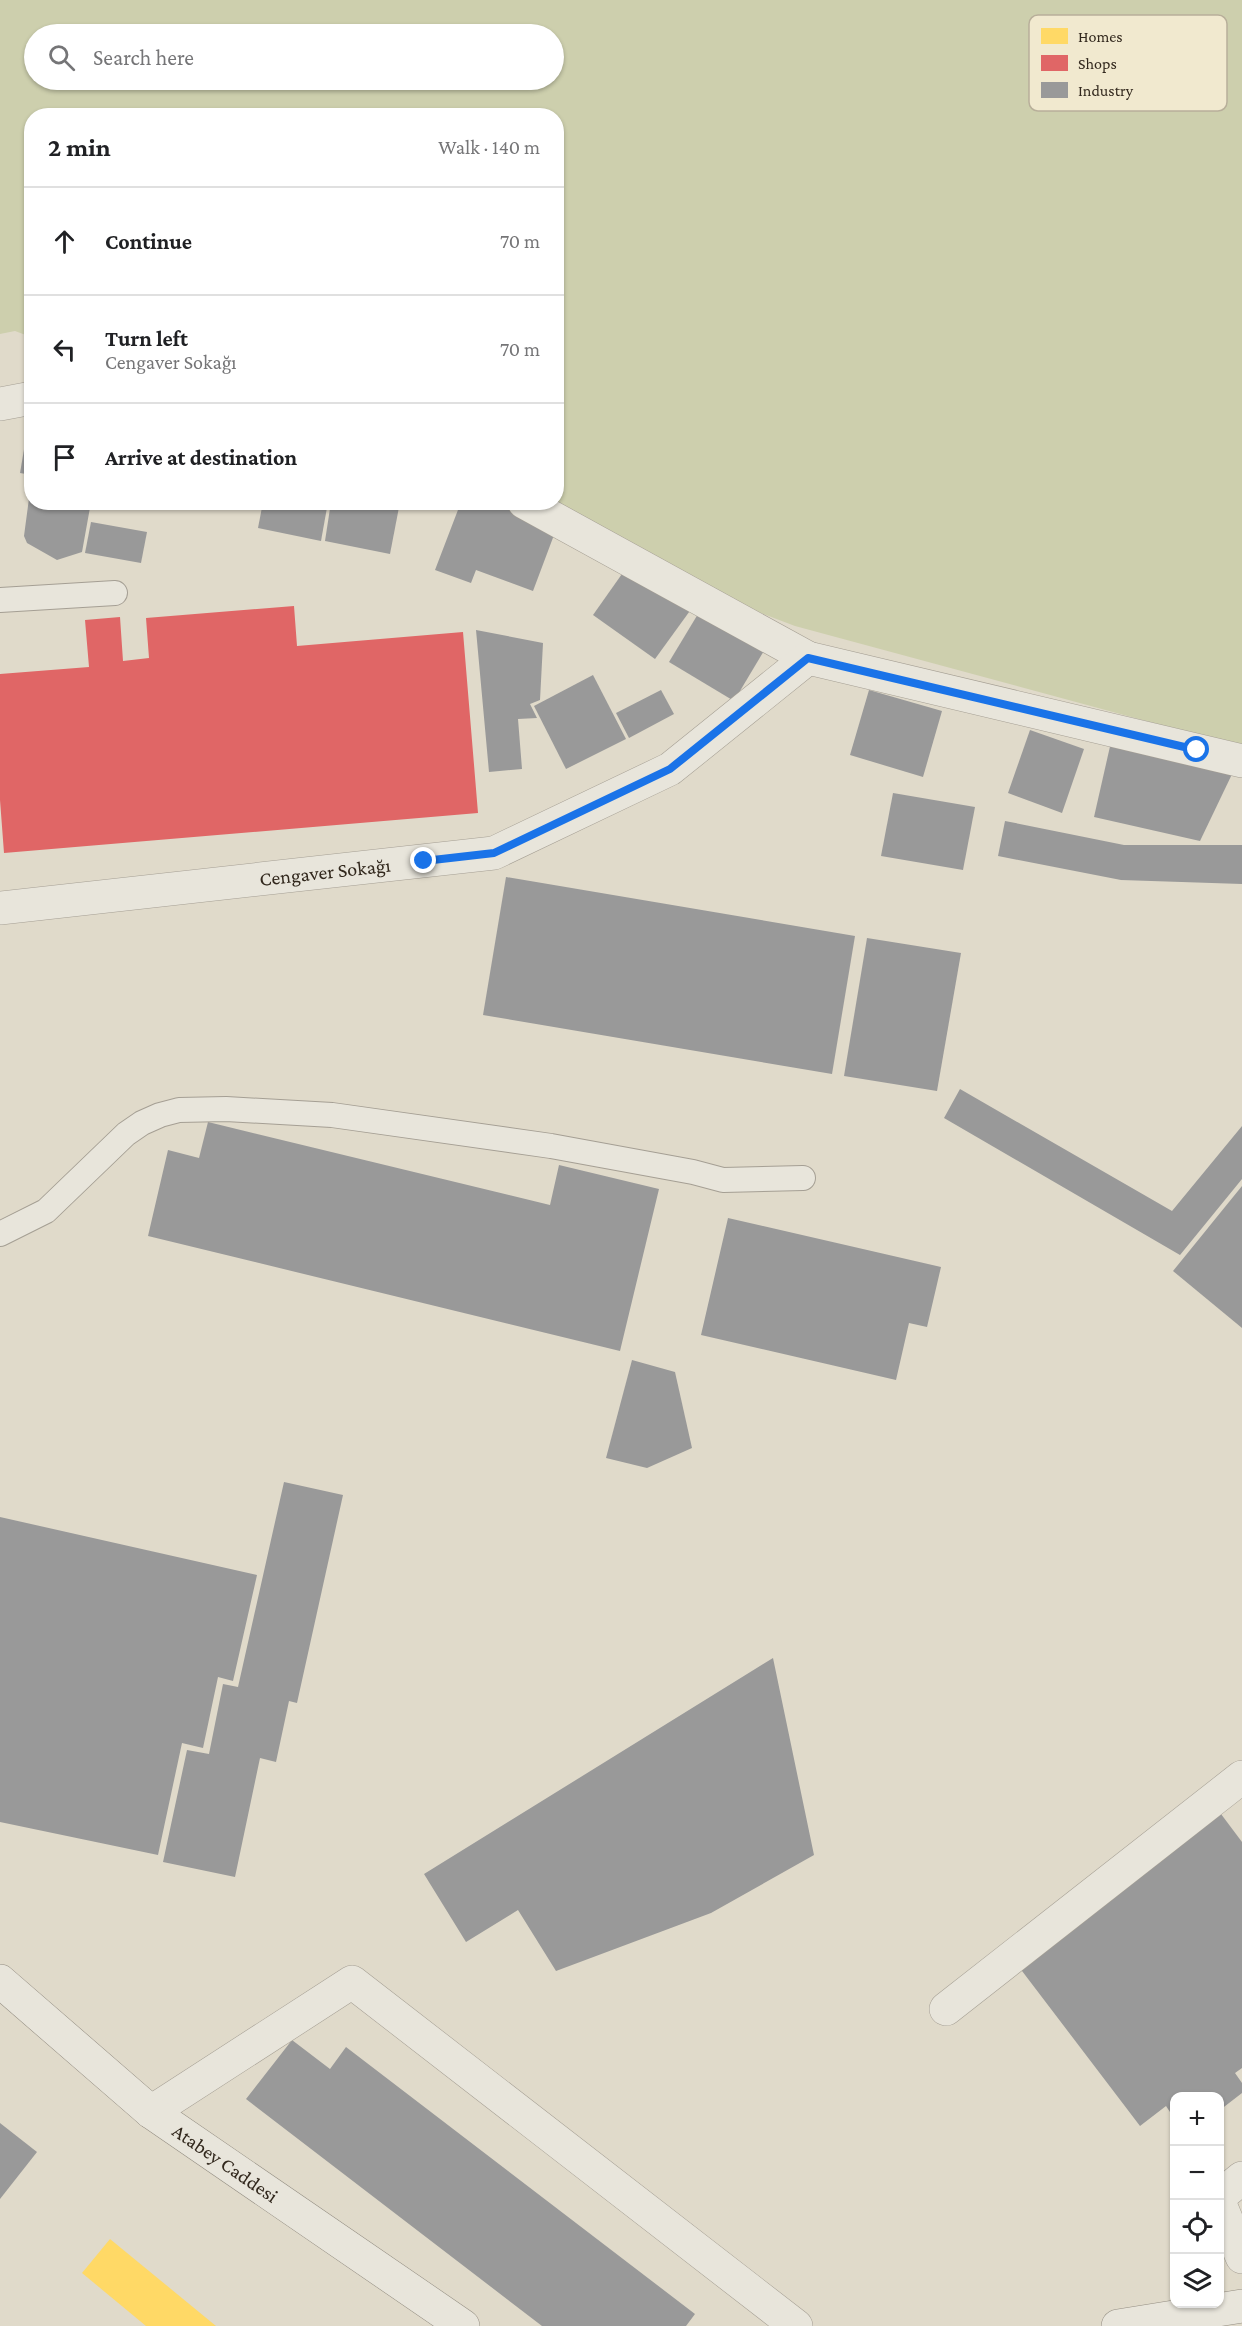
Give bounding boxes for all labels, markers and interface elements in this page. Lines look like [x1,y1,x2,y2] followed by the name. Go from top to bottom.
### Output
[1029,15,1227,111] legend
[24,24,564,90] search box
[1078,28,1123,45] text: Homes
[45,41,78,74] icon: search
[93,45,194,70] text: Search here
[1078,55,1117,73] text: Shops
[1078,82,1134,100] text: Industry
[48,133,111,162] text: 2 min
[438,136,540,158] text: Walk · 140 m
[48,225,81,258] icon: ahead
[105,229,192,254] text: Continue
[500,230,540,252] text: 70 m
[105,326,188,351] text: Turn left
[48,333,81,366] icon: left
[500,338,540,360] text: 70 m
[105,351,237,373] text: Cengaver Sokağı
[48,441,81,474] icon: arrive
[105,445,297,470] text: Arrive at destination
[1183,736,1209,762] route start
[410,847,436,873] route end
[258,854,392,890] street label: Cengaver Sokağı
[1170,2092,1224,2308] map controls
[1170,2092,1224,2146] button: +
[168,2119,282,2207] street label: Atabey Caddesi
[1170,2146,1224,2200] button: −
[1170,2200,1224,2254] button: locate
[1170,2254,1224,2308] button: layers

